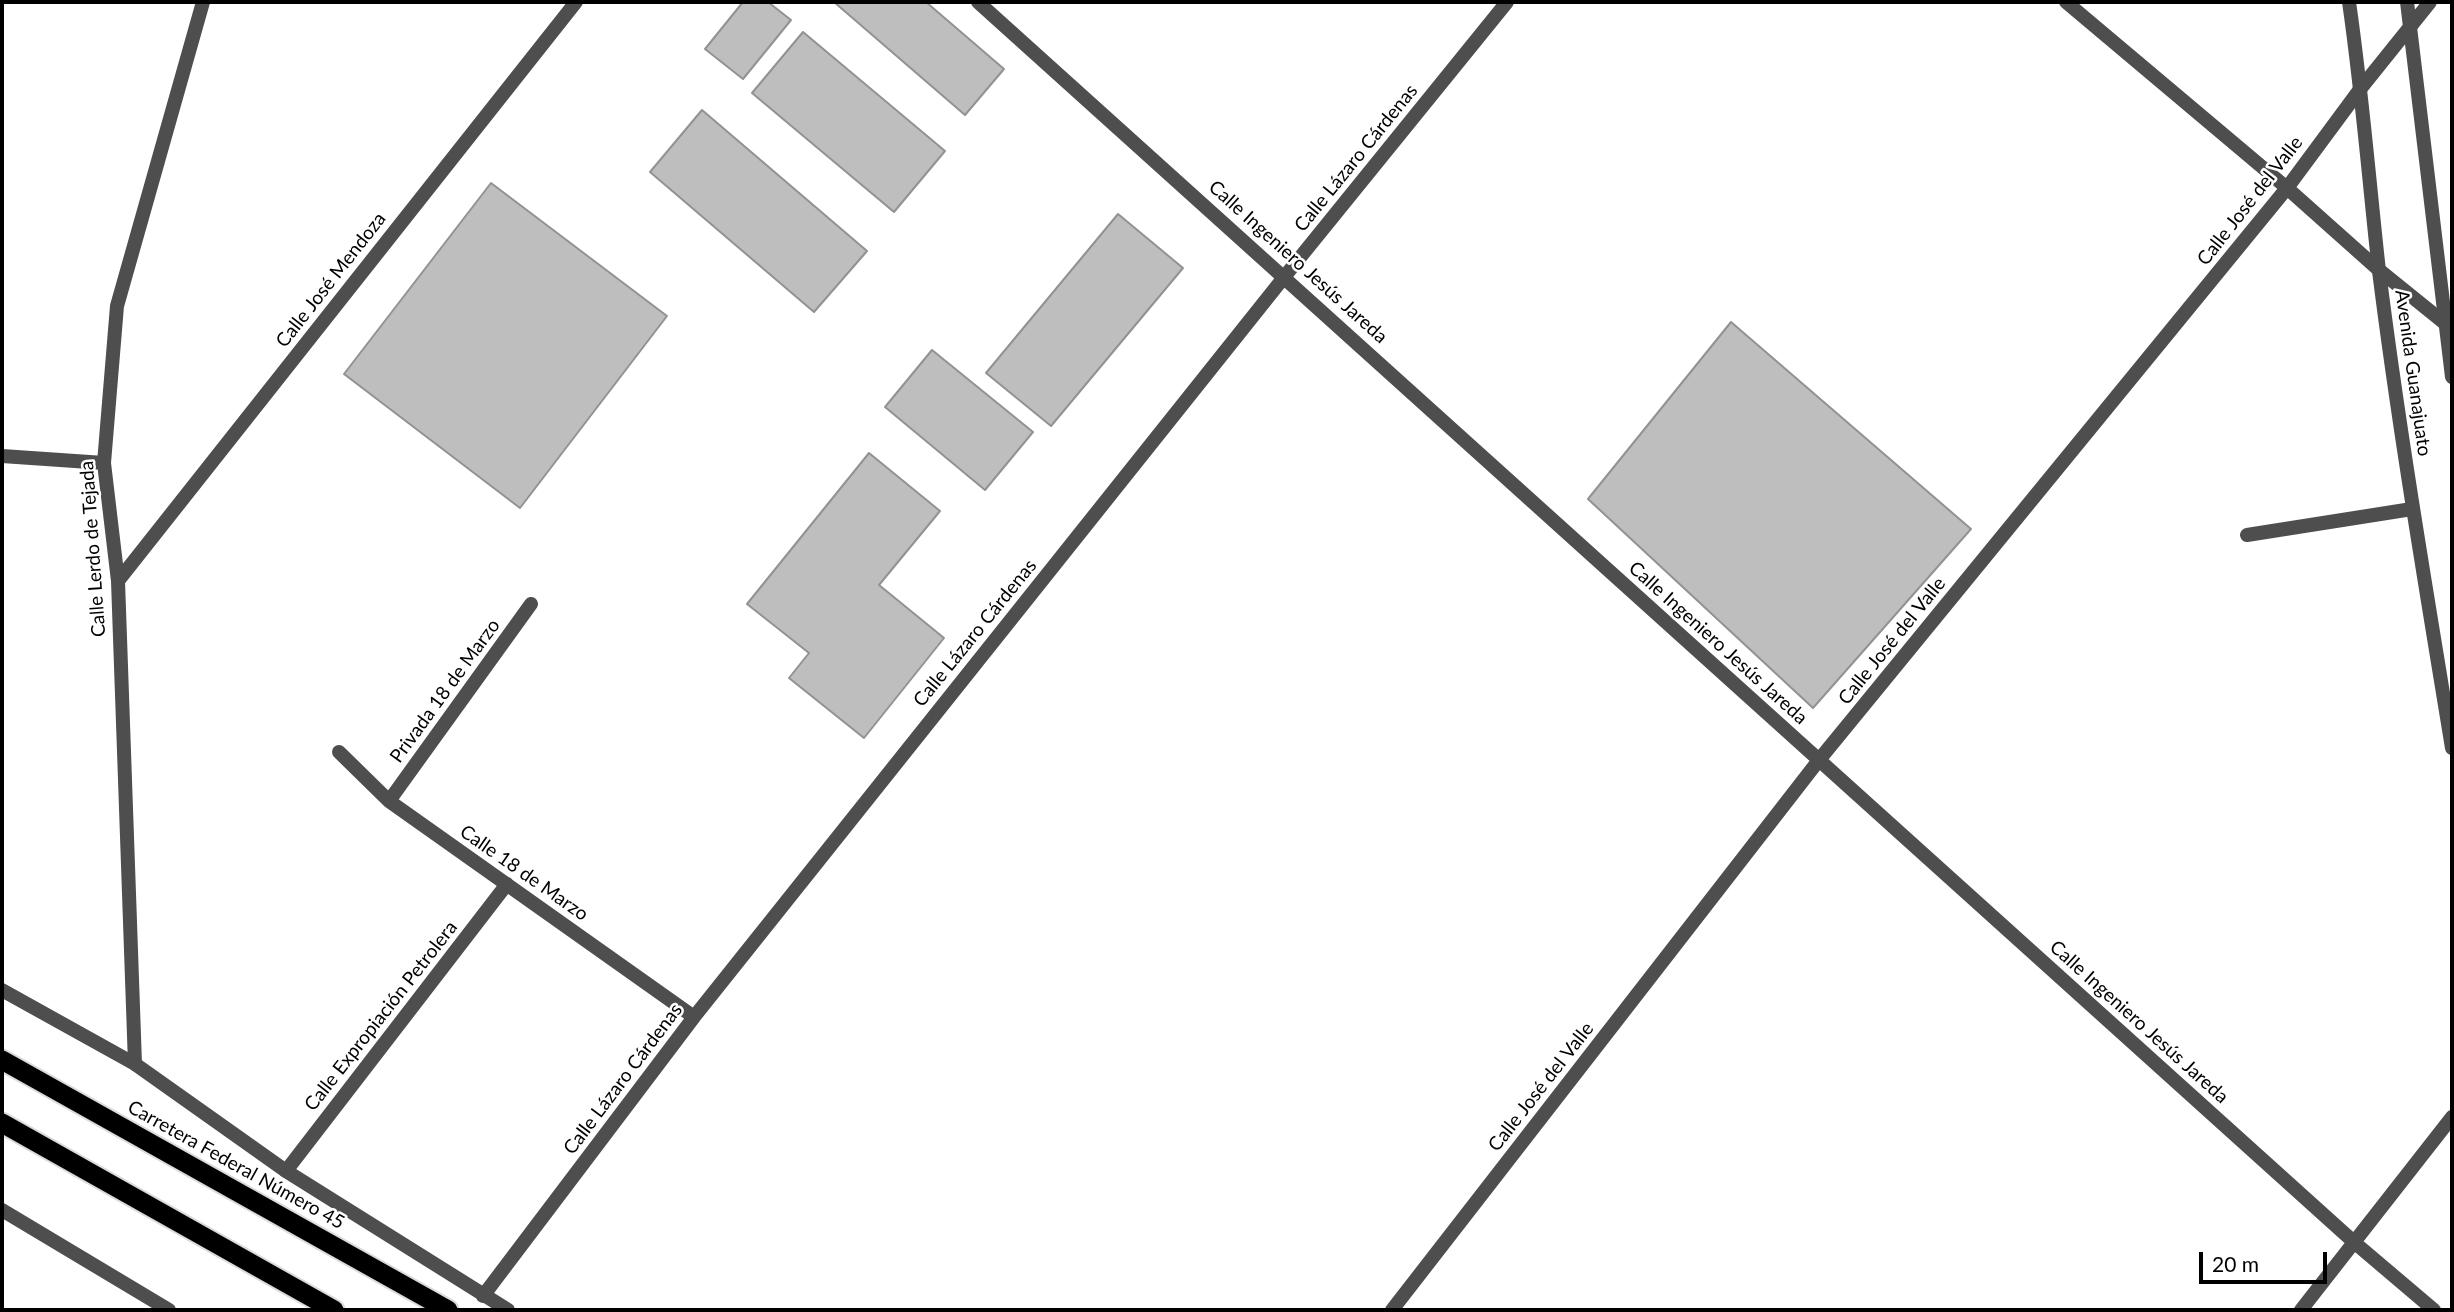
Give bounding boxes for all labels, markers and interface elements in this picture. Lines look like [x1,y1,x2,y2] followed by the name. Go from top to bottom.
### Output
[1290,80,1422,236] street label: Calle Lázaro Cárdenas
[2193,132,2307,270] street label: Calle José del Valle
[1204,176,1392,348] street label: Calle Ingeniero Jesús Jareda
[271,208,391,352] street label: Calle José Mendoza
[2390,288,2436,458] street label: Avenida Guanajuato
[75,460,111,638] street label: Calle Lerdo de Tejada
[909,555,1041,711] street label: Calle Lázaro Cárdenas
[1624,557,1812,729] street label: Calle Ingeniero Jesús Jareda
[1834,573,1950,709] street label: Calle José del Valle
[385,615,505,767] street label: Privada 18 de Marzo
[455,820,593,926] street label: Calle 18 de Marzo
[300,917,462,1115] street label: Calle Expropiación Petrolera
[2045,936,2233,1108] street label: Calle Ingeniero Jesús Jareda
[559,999,687,1159] street label: Calle Lázaro Cárdenas
[1484,1018,1598,1156] street label: Calle José del Valle
[124,1096,348,1234] street label: Carretera Federal Número 45
[2202,1238,2330,1282] scale bar
[2212,1251,2259,1276] text: 20 m

